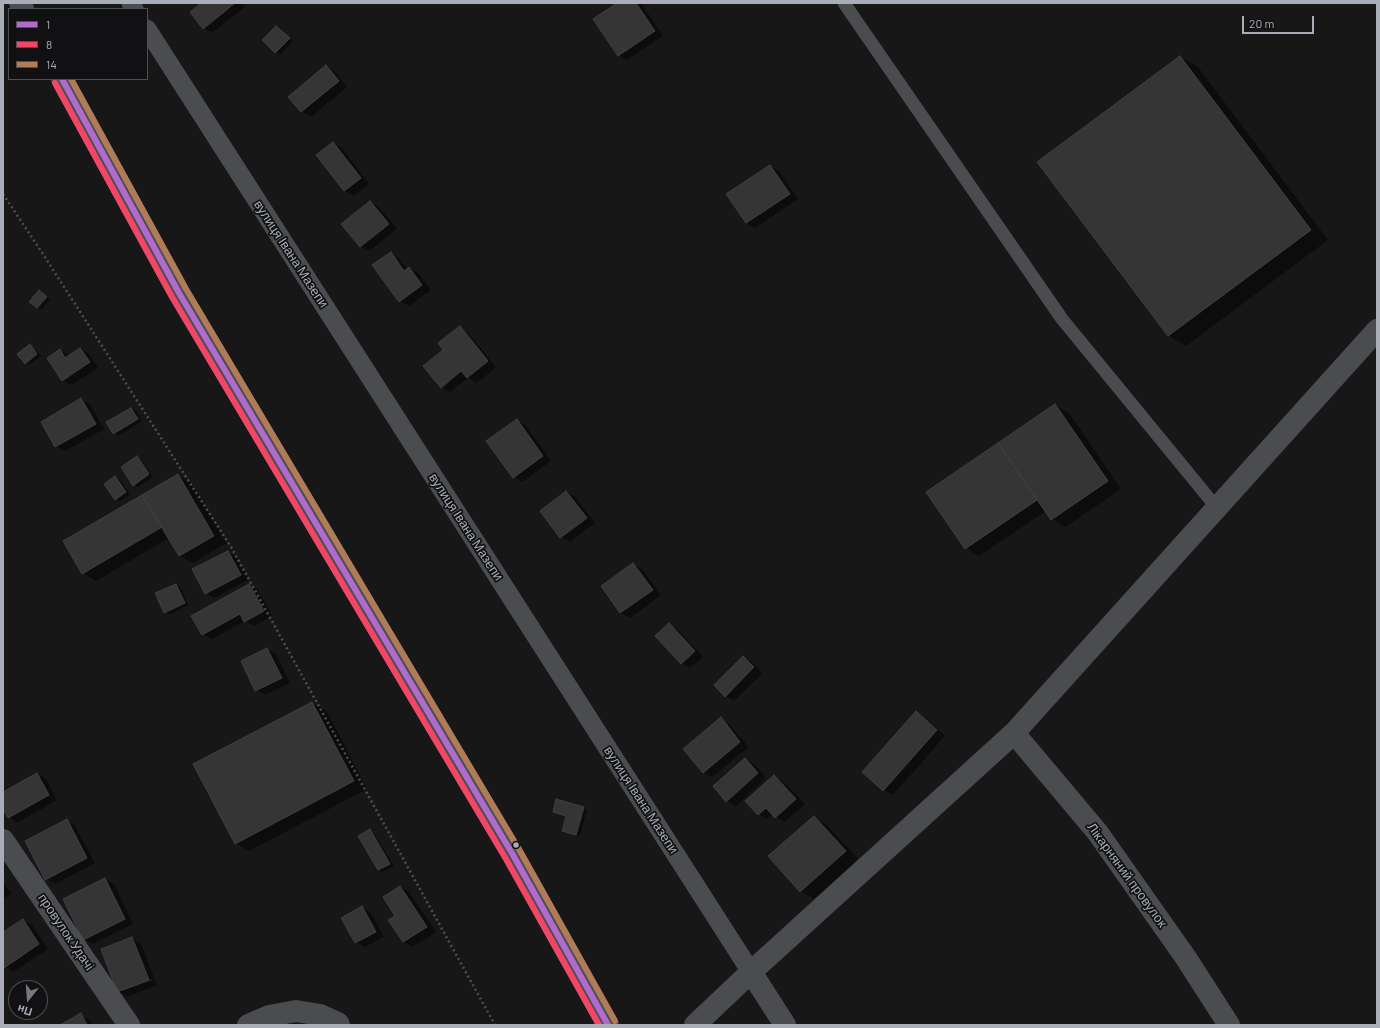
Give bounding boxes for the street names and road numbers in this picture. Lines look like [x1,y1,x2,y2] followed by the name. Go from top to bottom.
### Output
[250,197,332,311] street label: вулиця Івана Мазепи
[425,470,507,584] street label: вулиця Івана Мазепи
[600,743,682,857] street label: вулиця Івана Мазепи
[1084,820,1170,930] street label: Лікарняний провулок
[35,891,97,973] street label: провулок Удачі

